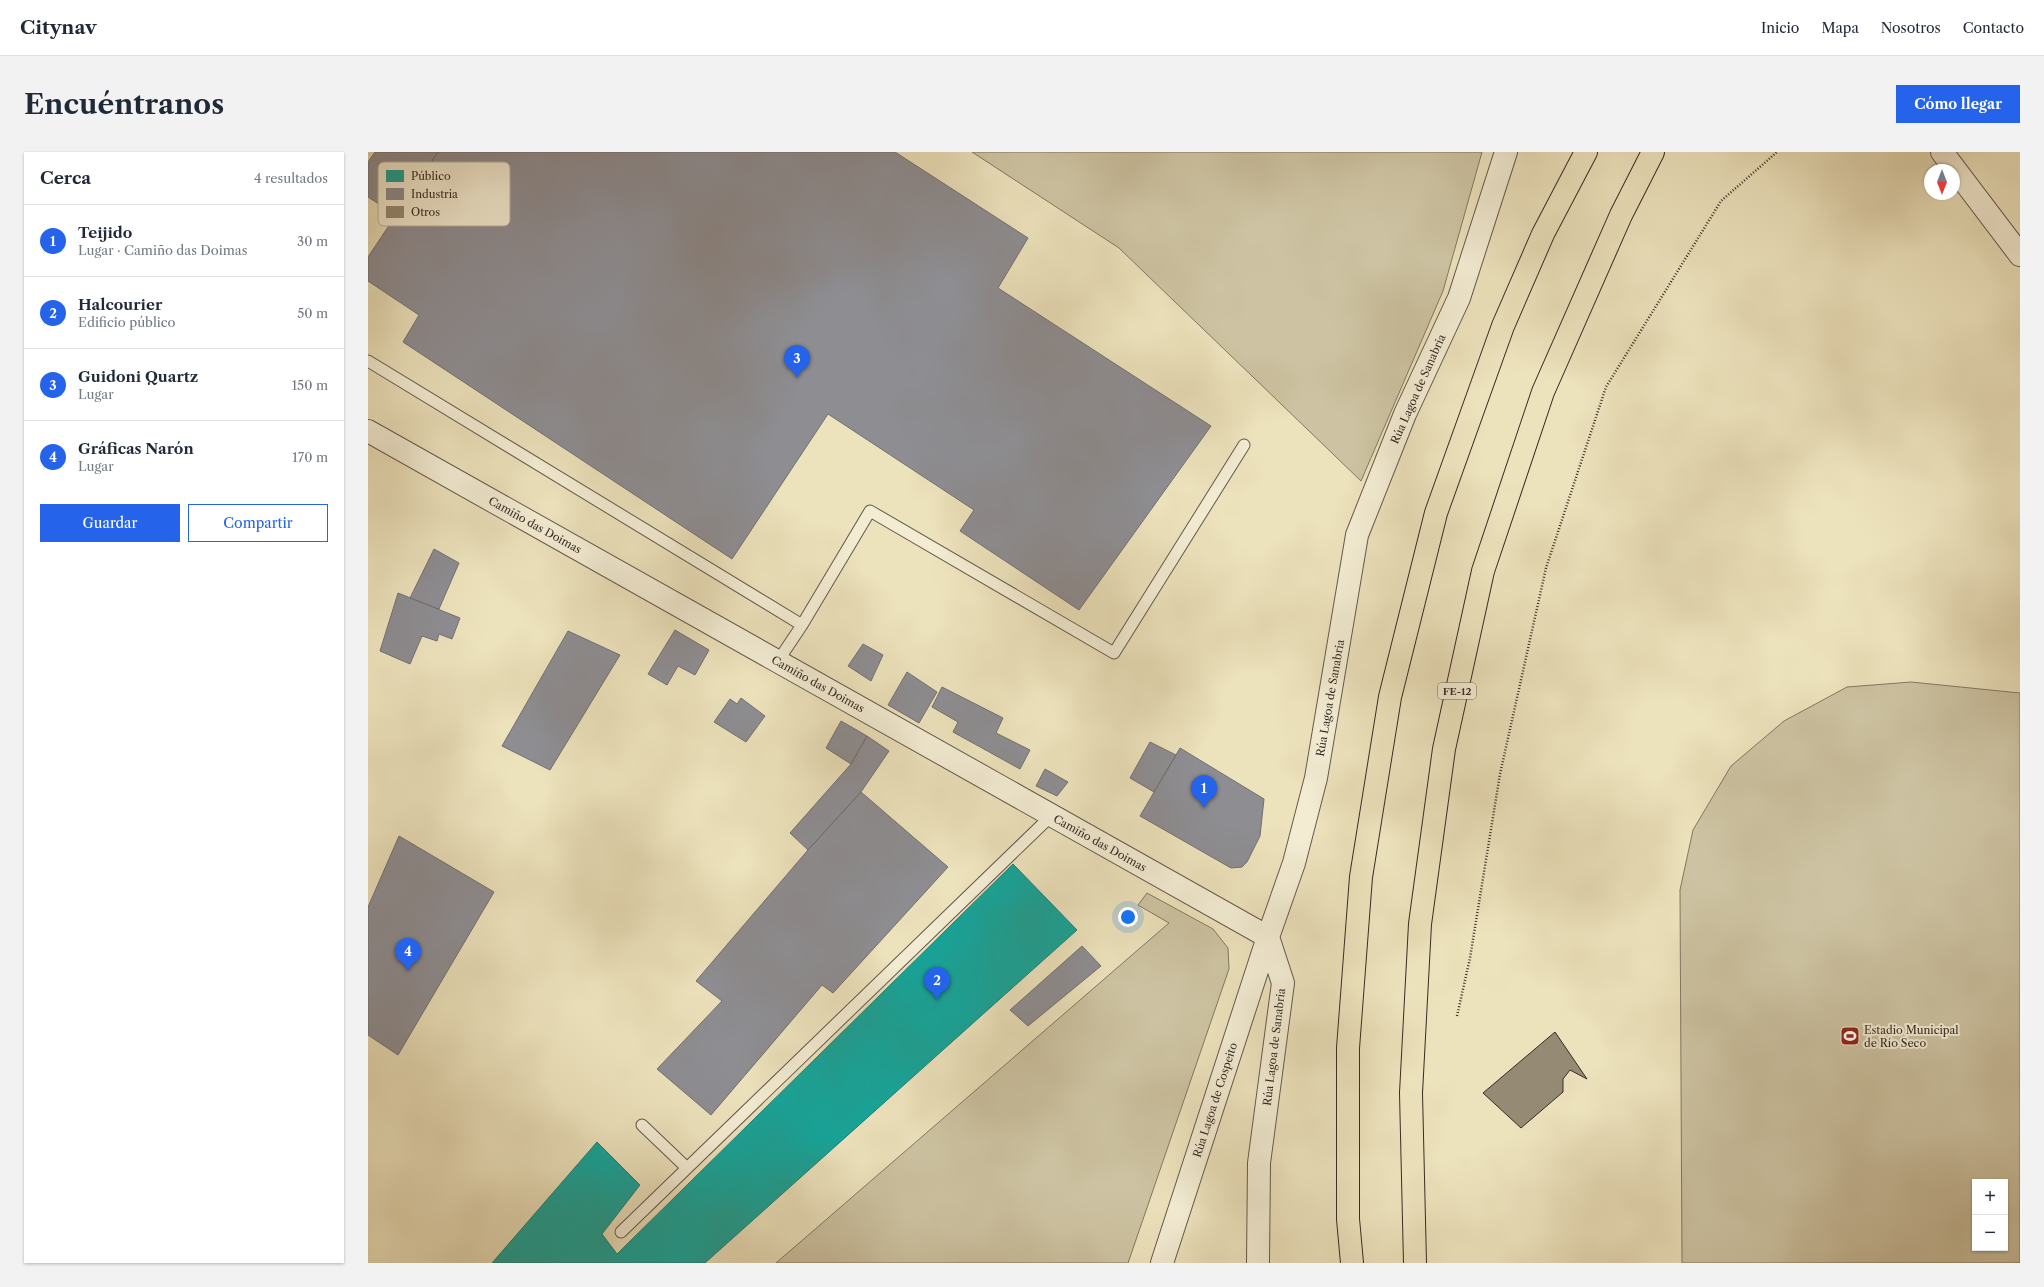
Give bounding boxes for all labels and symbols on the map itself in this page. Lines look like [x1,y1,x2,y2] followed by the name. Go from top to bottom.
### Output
[378,162,510,226] legend
[1924,164,1960,200] north arrow
[411,169,451,183] text: Público
[411,187,458,201] text: Industria
[411,205,440,219] text: Otros
[1387,332,1449,446] street label: Rúa Lagoa de Sanabria
[784,345,810,378] pin: 3
[486,494,584,557] street label: Camiño das Doimas
[1313,638,1347,758] street label: Rúa Lagoa de Sanabria
[769,653,867,716] street label: Camiño das Doimas
[1438,683,1476,699] road number: FE-12
[1191,775,1217,808] pin: 1
[1051,812,1149,875] street label: Camiño das Doimas
[1118,907,1138,927] your location
[395,938,421,971] pin: 4
[924,967,950,1000] pin: 2
[1260,987,1288,1107] street label: Rúa Lagoa de Sanabria
[1864,1023,1959,1050] place label: Estadio Municipal de Río Seco
[1839,1025,1861,1047] sports icon: Estadio Municipal de Río Seco
[1190,1040,1240,1159] street label: Rúa Lagoa de Cospeito

